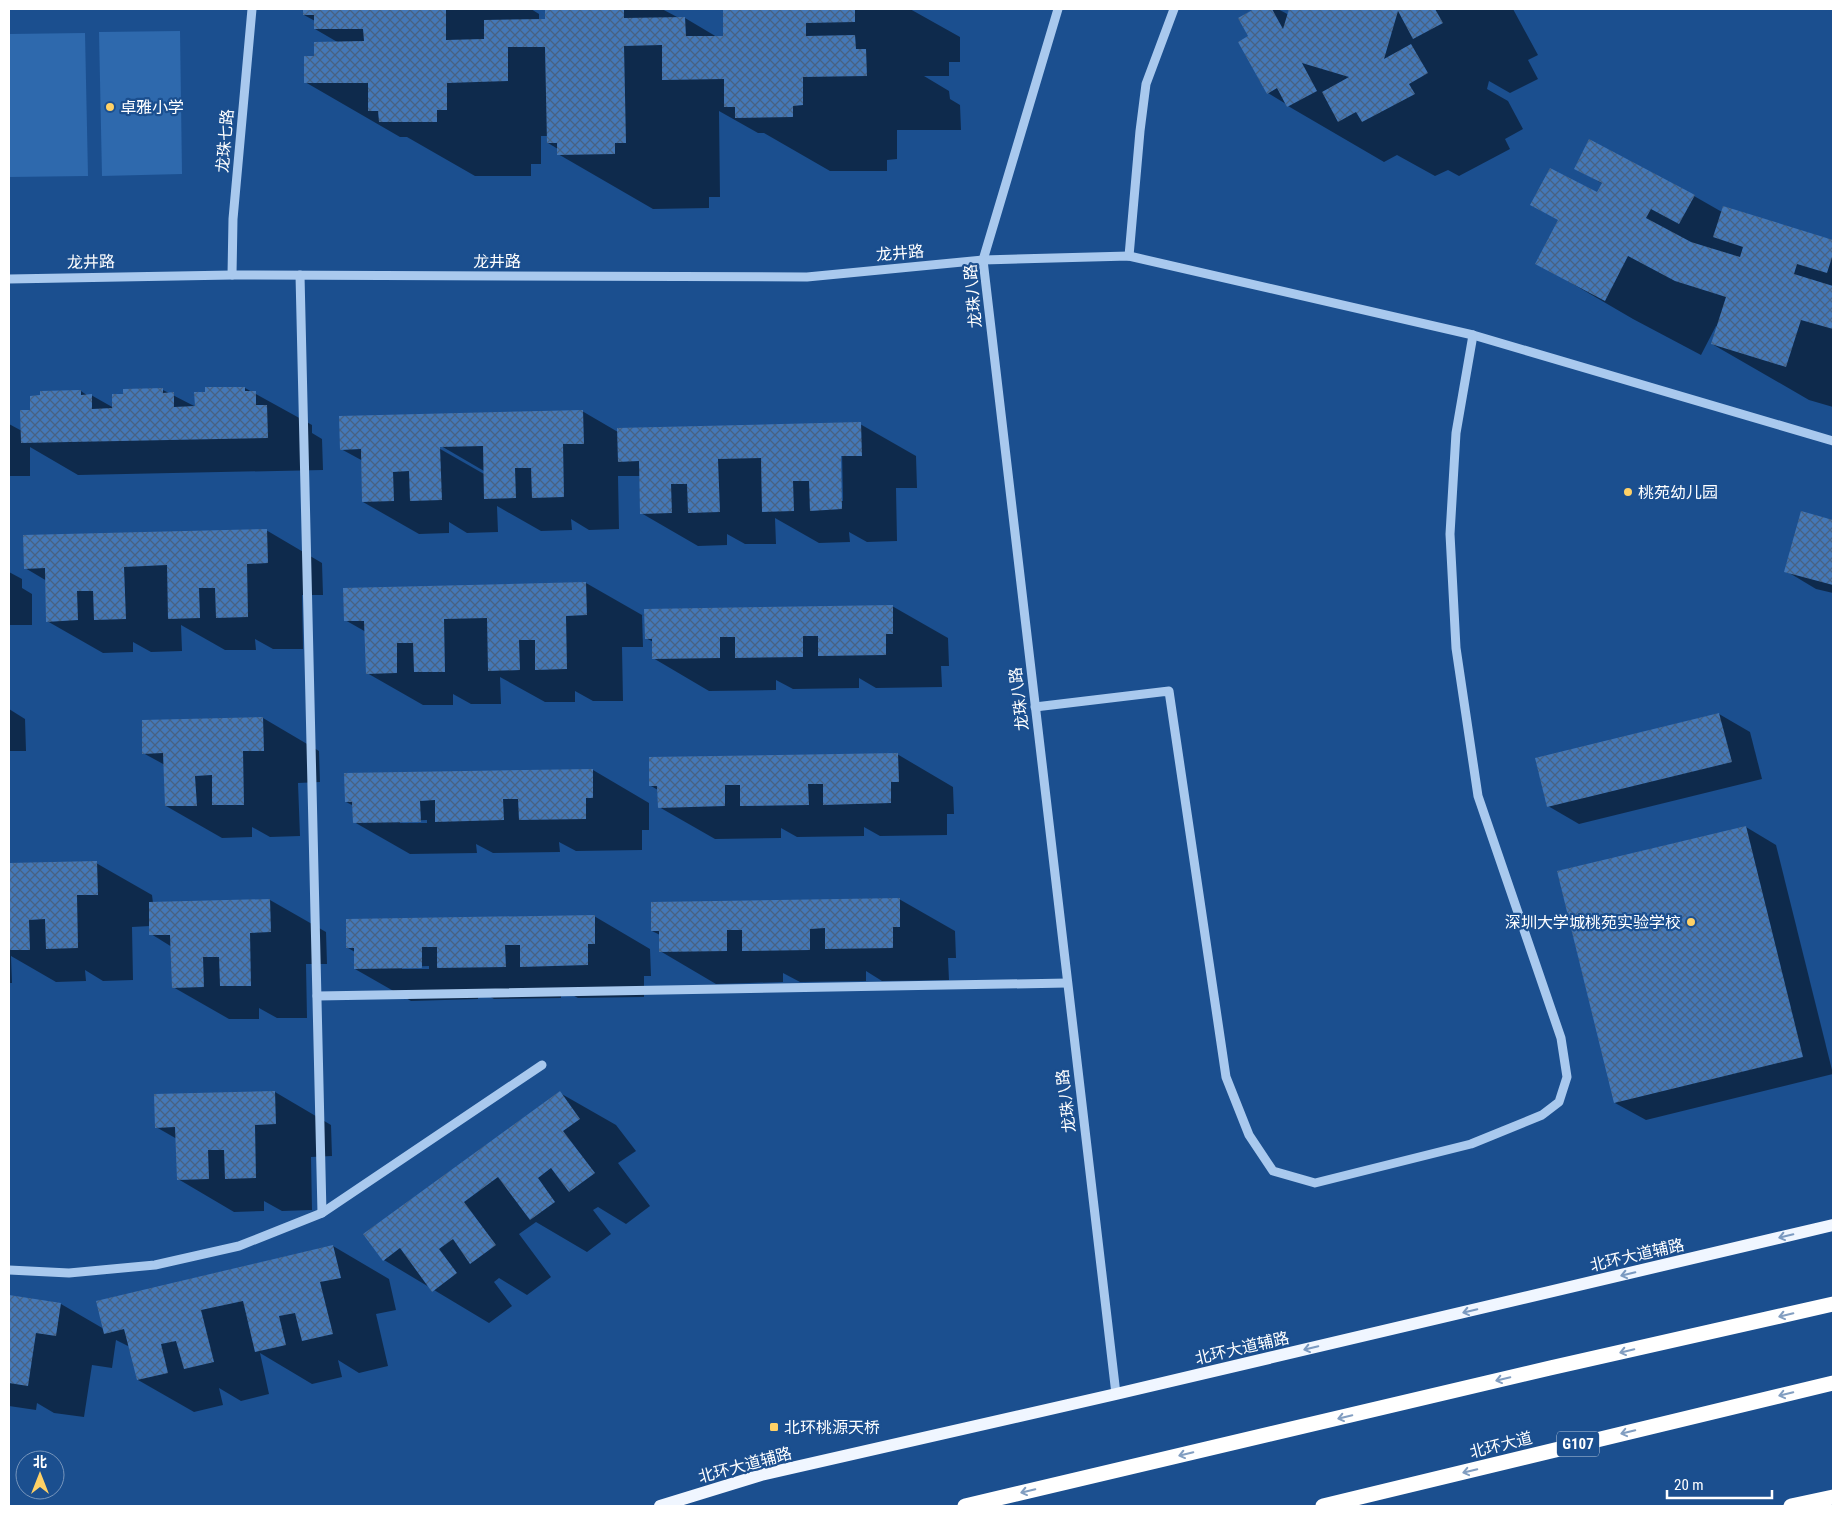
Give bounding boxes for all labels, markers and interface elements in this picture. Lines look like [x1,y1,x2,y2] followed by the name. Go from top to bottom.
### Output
[120,98,184,117] place label: 卓雅小学
[104,101,116,113] marker: 卓雅小学
[213,108,237,174] street label: 龙珠七路
[875,241,925,265] street label: 龙井路
[67,252,115,272] street label: 龙井路
[473,252,521,271] street label: 龙井路
[961,263,985,329] street label: 龙珠八路
[1638,483,1718,502] place label: 桃苑幼儿园
[1622,486,1634,498] marker: 桃苑幼儿园
[1006,666,1032,732] street label: 龙珠八路
[1505,913,1681,932] place label: 深圳大学城桃苑实验学校
[1685,916,1697,928] marker: 深圳大学城桃苑实验学校
[1053,1068,1079,1134] street label: 龙珠八路
[1778,1232,1794,1241] one-way arrow
[1588,1235,1686,1275] street label: 北环大道辅路
[1620,1270,1636,1279] one-way arrow
[1462,1307,1478,1316] one-way arrow
[1778,1310,1794,1320] one-way arrow
[1193,1328,1291,1368] street label: 北环大道辅路
[1304,1344,1320,1353] one-way arrow
[1620,1347,1636,1356] one-way arrow
[1495,1375,1511,1384] one-way arrow
[1778,1390,1794,1399] one-way arrow
[1337,1413,1353,1422] one-way arrow
[784,1418,880,1437] place label: 北环桃源天桥
[768,1421,780,1433] marker: 北环桃源天桥
[1468,1428,1534,1462] street label: 北环大道
[1620,1428,1636,1437] one-way arrow
[1557,1432,1599,1456] road number: G107
[696,1443,794,1487] street label: 北环大道辅路
[15,1450,65,1500] north arrow
[1179,1450,1195,1459] one-way arrow
[33,1454,47,1470] text: 北
[1463,1467,1479,1476] one-way arrow
[1667,1468,1772,1500] scale bar
[1674,1476,1704,1494] text: 20 m
[1021,1487,1037,1496] one-way arrow

